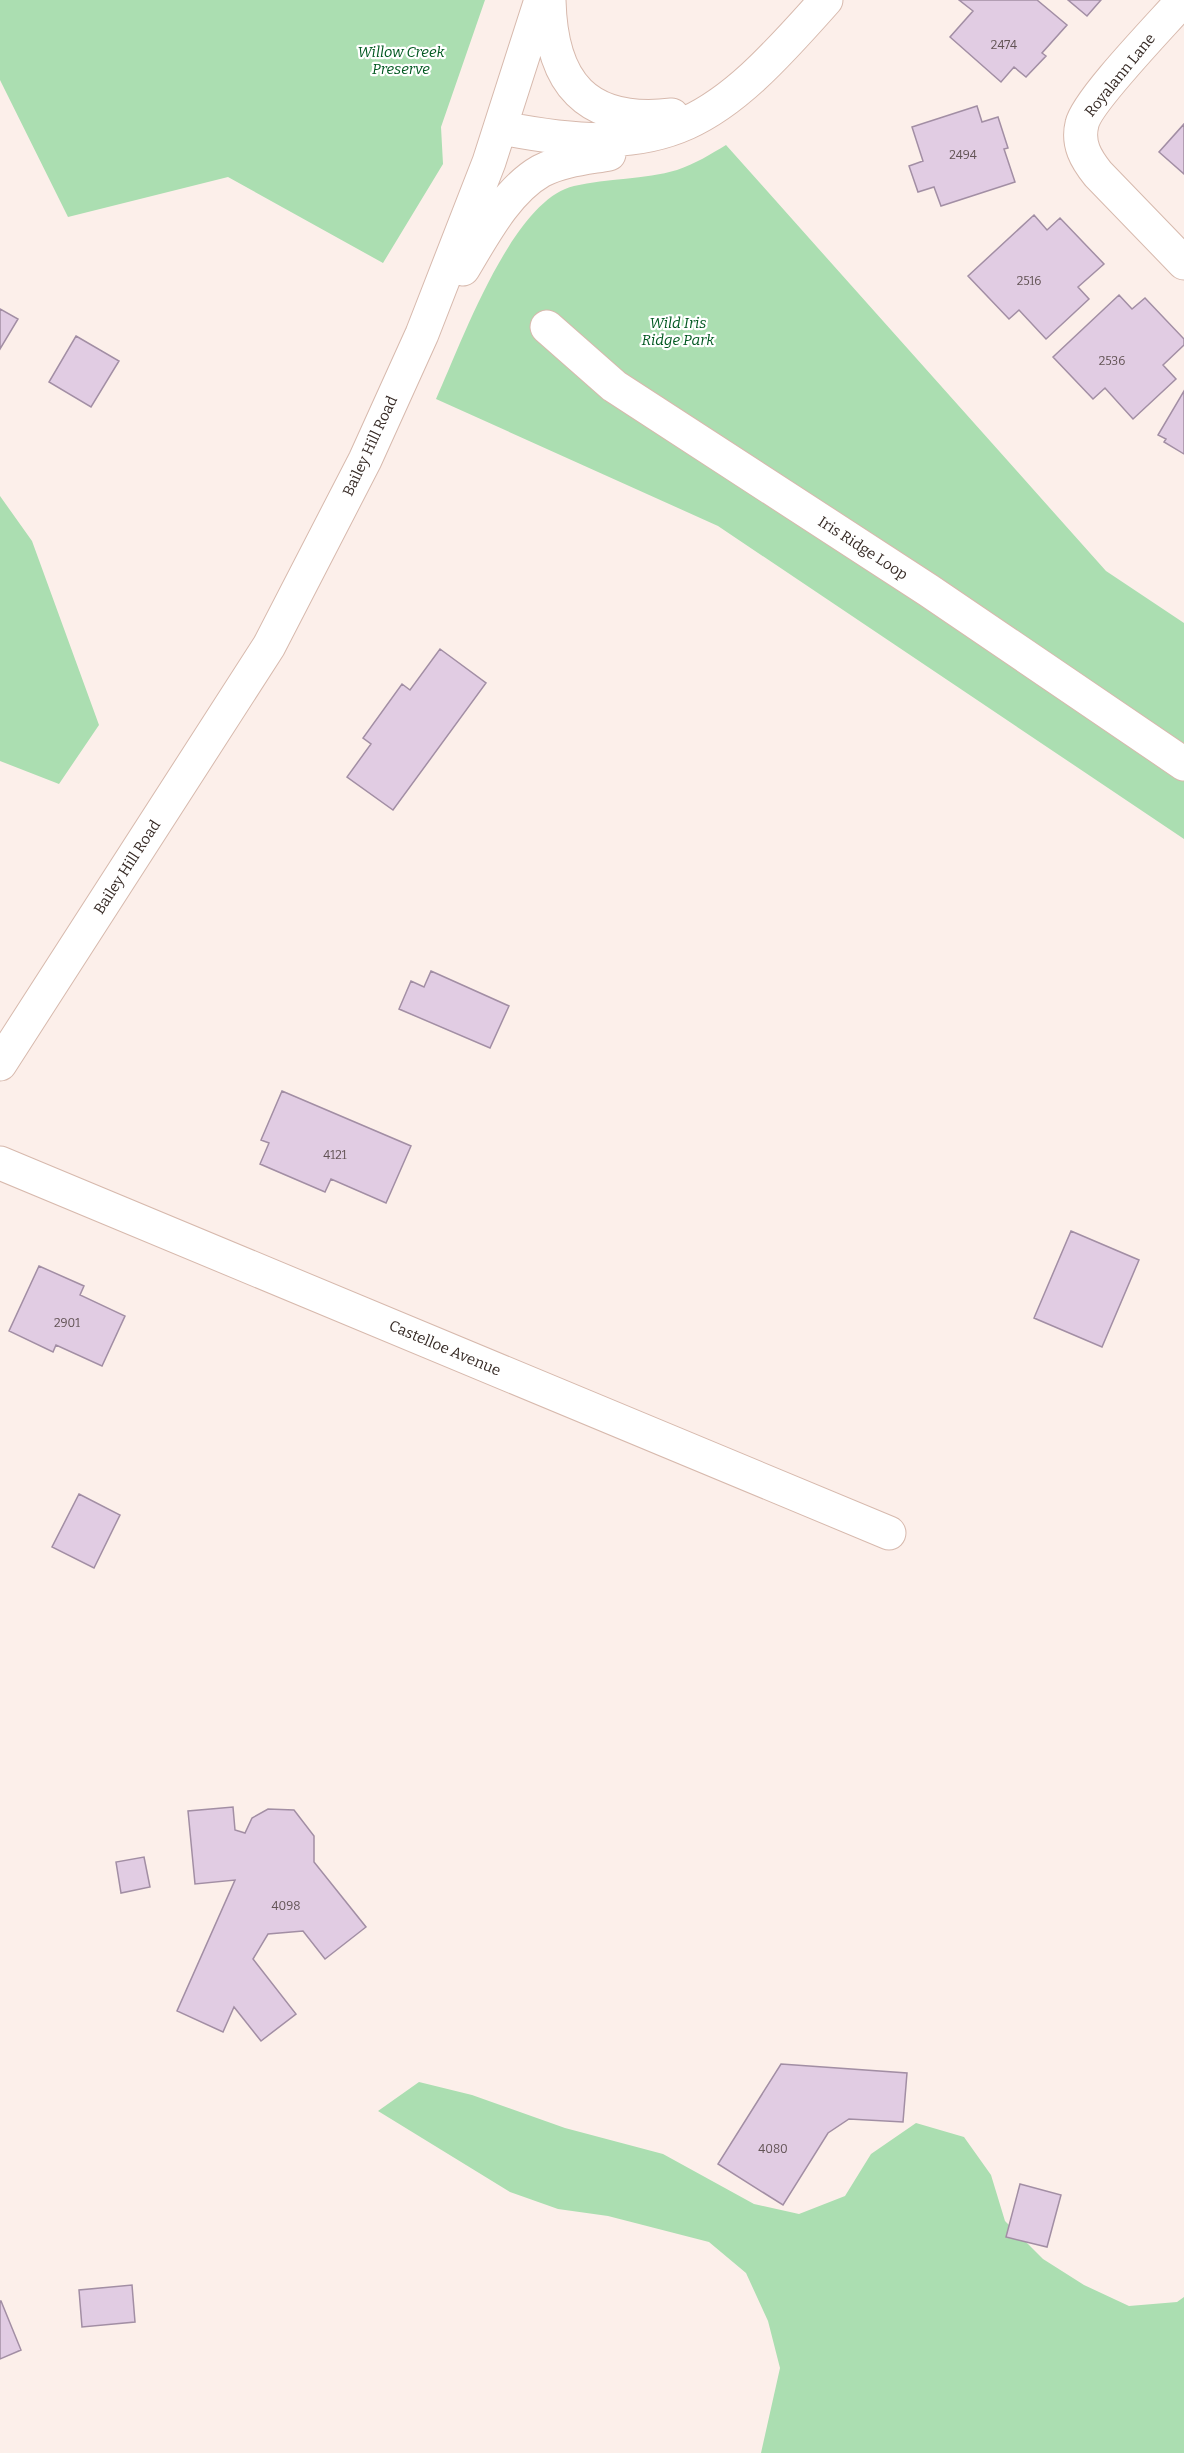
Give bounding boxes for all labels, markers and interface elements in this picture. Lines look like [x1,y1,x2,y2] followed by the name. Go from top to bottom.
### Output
[1081,30,1159,120] street label: Royalann Lane
[991,38,1017,52] house number: 2474
[357,43,445,78] park label: Willow Creek Preserve
[949,148,977,162] house number: 2494
[1017,274,1041,288] house number: 2516
[642,314,715,349] park label: Wild Iris Ridge Park
[1099,354,1125,368] house number: 2536
[339,393,401,499] street label: Bailey Hill Road
[815,512,911,584] street label: Iris Ridge Loop
[90,817,164,917] street label: Bailey Hill Road
[323,1148,347,1162] house number: 4121
[54,1316,80,1330] house number: 2901
[387,1316,503,1380] street label: Castelloe Avenue
[272,1899,300,1913] house number: 4098
[758,2142,788,2156] house number: 4080

